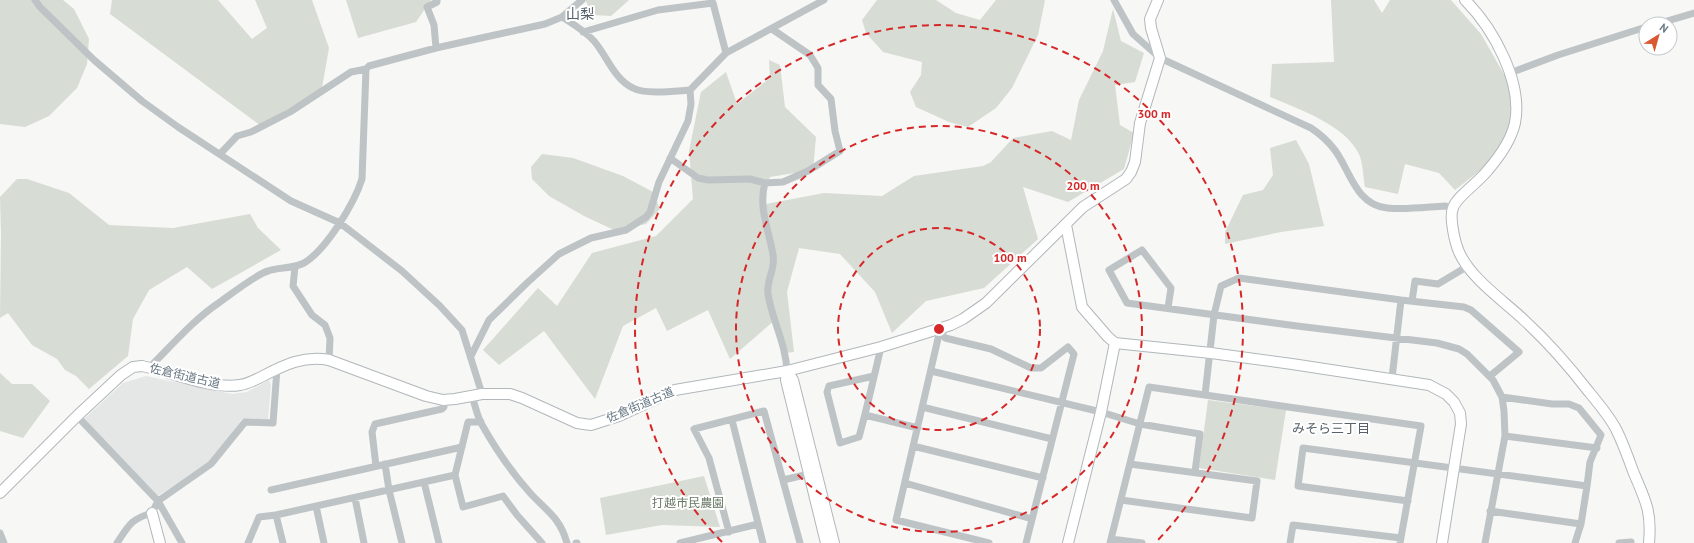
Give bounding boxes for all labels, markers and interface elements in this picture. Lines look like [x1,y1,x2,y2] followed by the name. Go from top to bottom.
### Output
[566,5,594,23] district label: 山梨
[1638,16,1678,56] north arrow
[1657,20,1671,36] text: N
[1137,106,1171,121] text: 300 m
[1066,178,1100,193] text: 200 m
[993,250,1027,265] text: 100 m
[932,322,946,336] centre of rings
[148,360,222,391] street label: 佐倉街道古道
[604,384,676,426] street label: 佐倉街道古道
[1292,420,1370,437] district label: みそら三丁目
[652,495,724,510] park label: 打越市民農園

